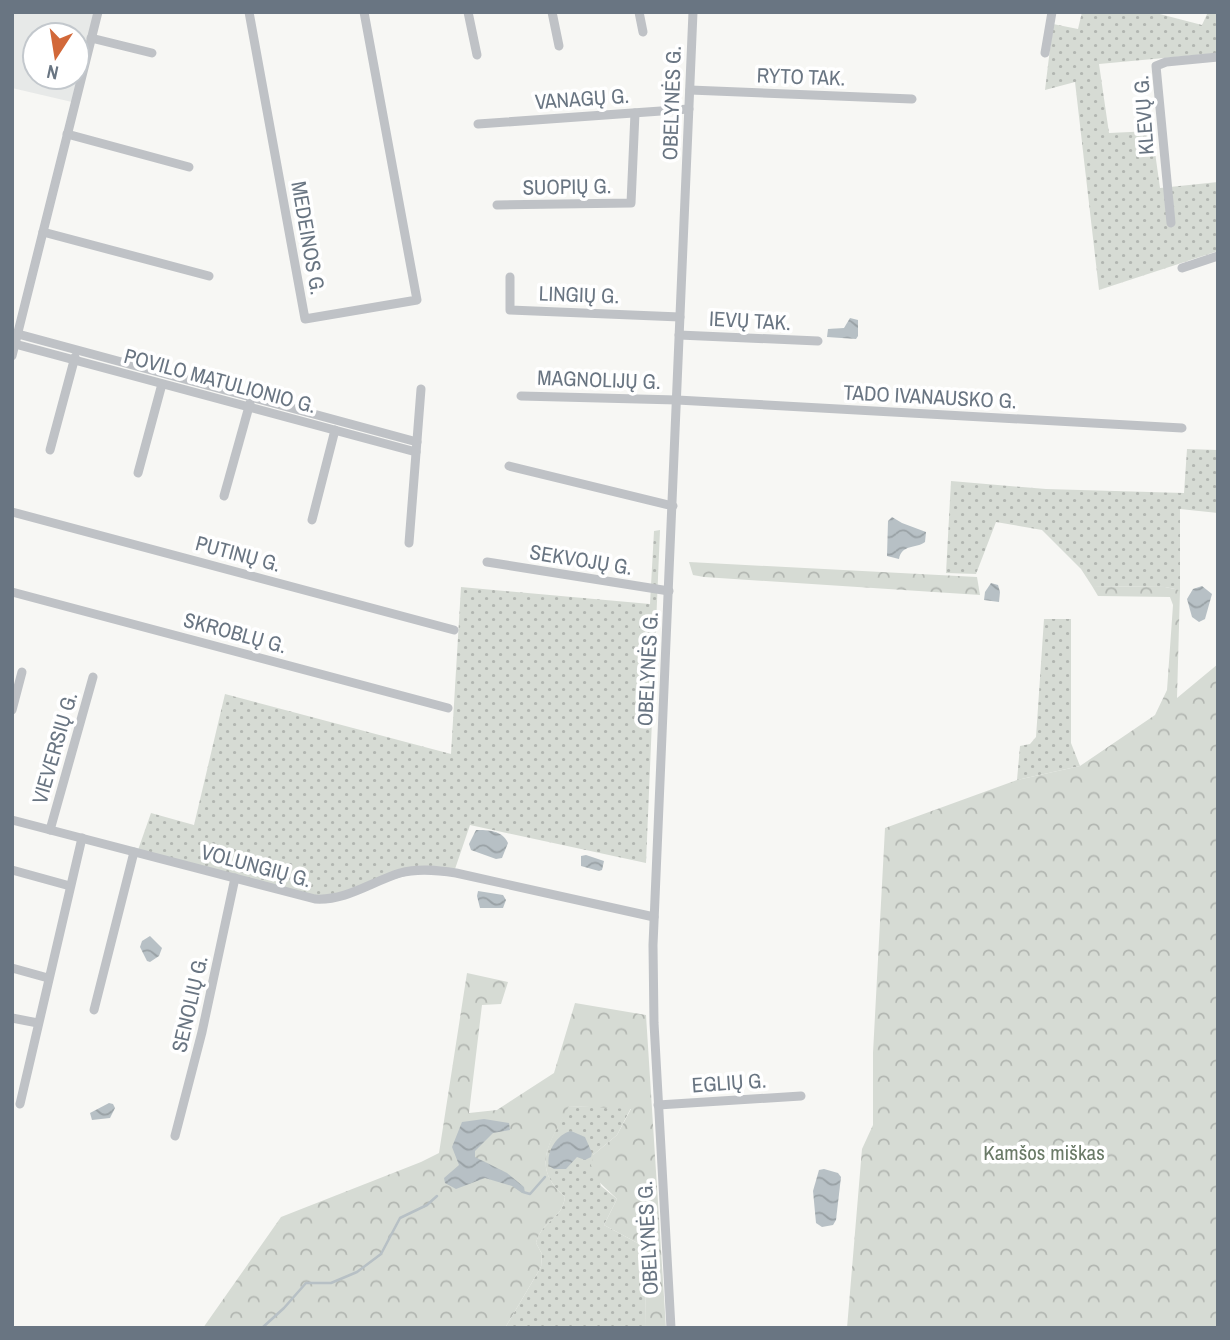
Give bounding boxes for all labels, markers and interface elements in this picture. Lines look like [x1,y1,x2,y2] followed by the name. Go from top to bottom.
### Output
[21,21,91,91] north arrow
[655,45,688,161] street label: OBELYNĖS G.
[44,59,61,87] text: N
[756,60,846,93] street label: RYTO TAK.
[1126,74,1161,156] street label: KLEVŲ G.
[534,81,630,116] street label: VANAGŲ G.
[522,171,612,202] street label: SUOPIŲ G.
[284,179,333,297] street label: MEDEINOS G.
[538,279,620,310] street label: LINGIŲ G.
[708,304,792,337] street label: IEVŲ TAK.
[121,341,319,420] street label: POVILO MATULIONIO G.
[537,363,661,396] street label: MAGNOLIJŲ G.
[843,377,1017,416] street label: TADO IVANAUSKO G.
[192,528,284,579] street label: PUTINŲ G.
[528,537,634,582] street label: SEKVOJŲ G.
[181,605,290,660] street label: SKROBLŲ G.
[630,611,665,727] street label: OBELYNĖS G.
[25,689,84,807] street label: VIEVERSIŲ G.
[198,837,314,894] street label: VOLUNGIŲ G.
[164,953,215,1055] street label: SENOLIŲ G.
[691,1065,767,1100] street label: EGLIŲ G.
[983,1138,1105,1167] park label: Kamšos miškas
[630,1180,665,1296] street label: OBELYNĖS G.

